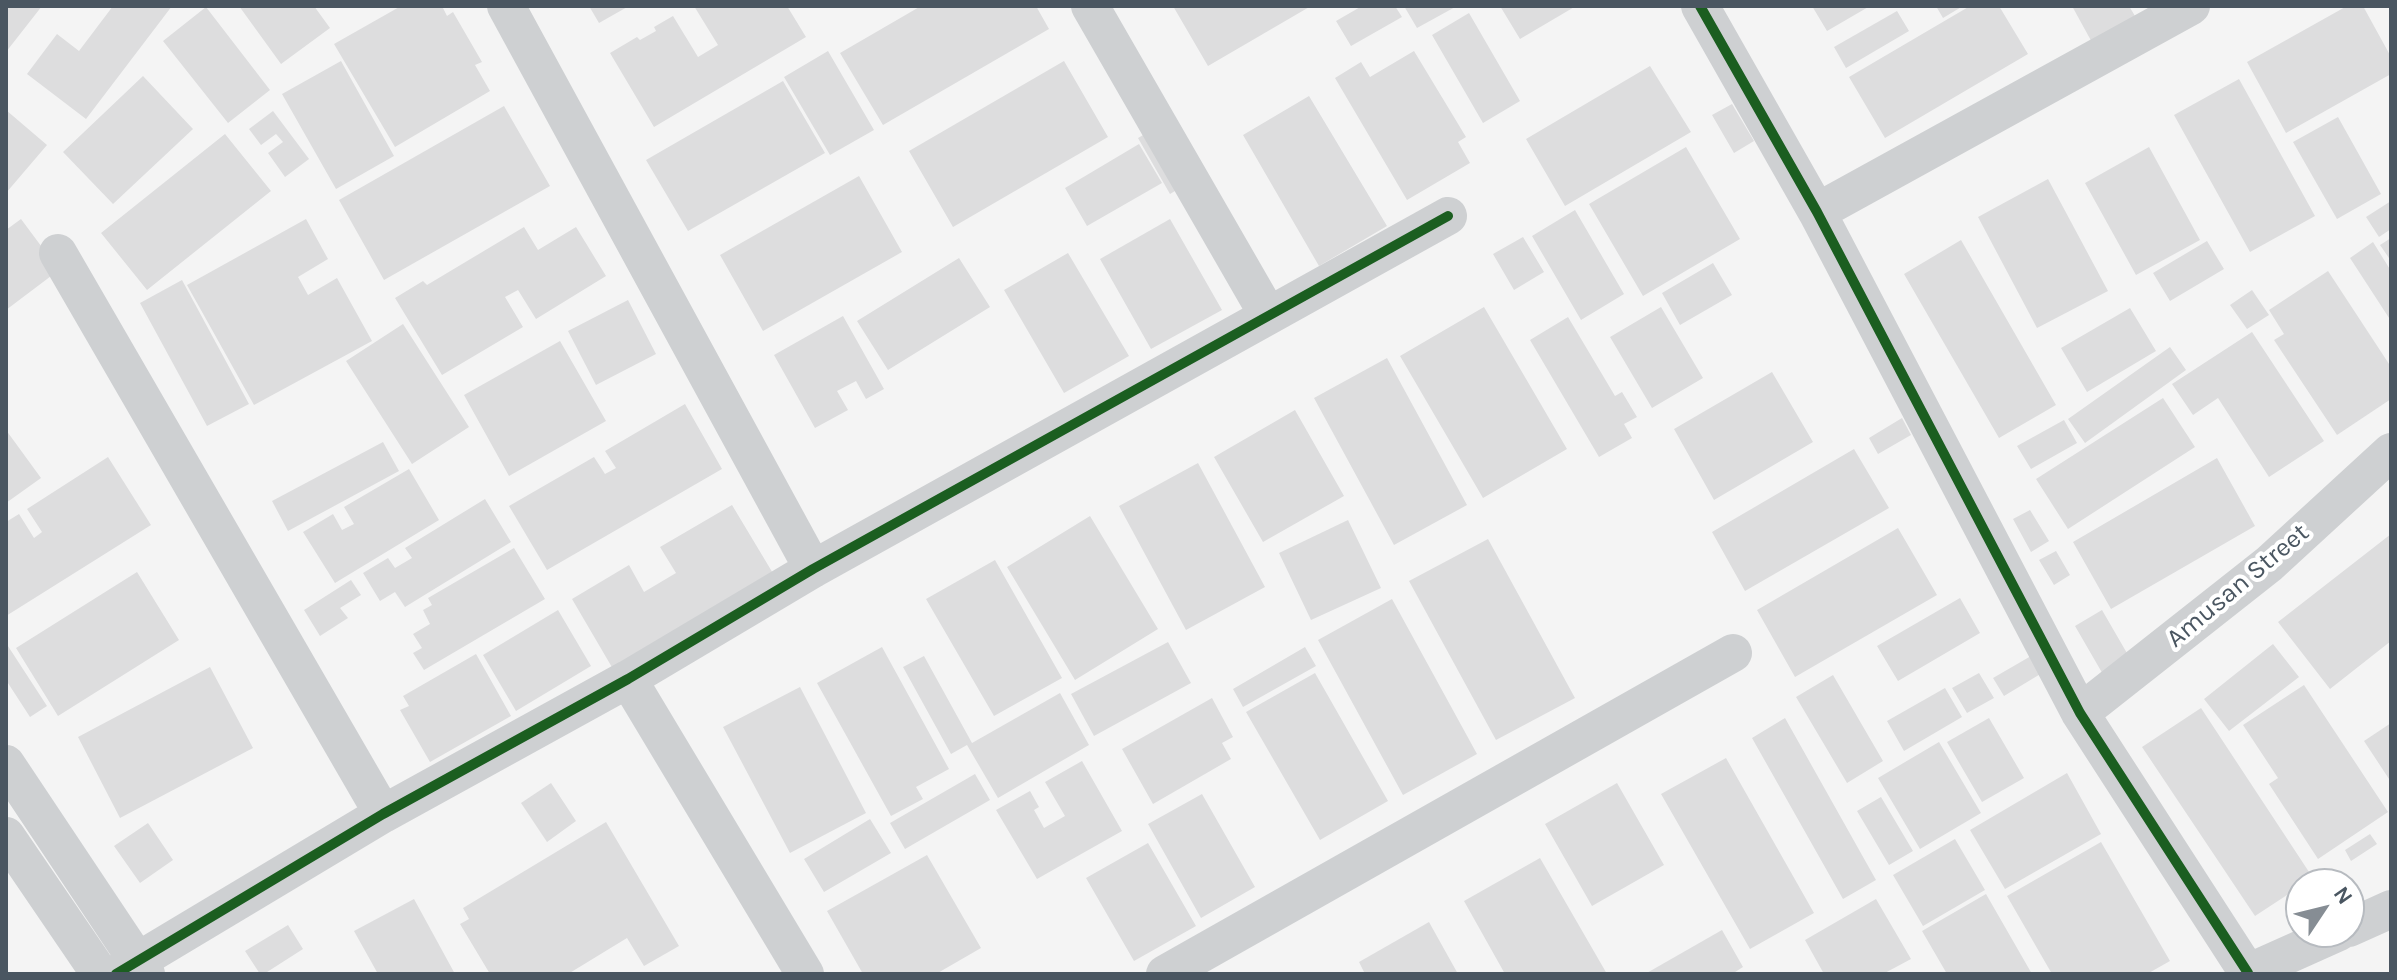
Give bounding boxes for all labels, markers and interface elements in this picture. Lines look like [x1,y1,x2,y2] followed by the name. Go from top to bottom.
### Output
[2160,517,2316,655] street label: Amusan Street
[2285,868,2365,948] north arrow
[2328,881,2358,909] text: N

